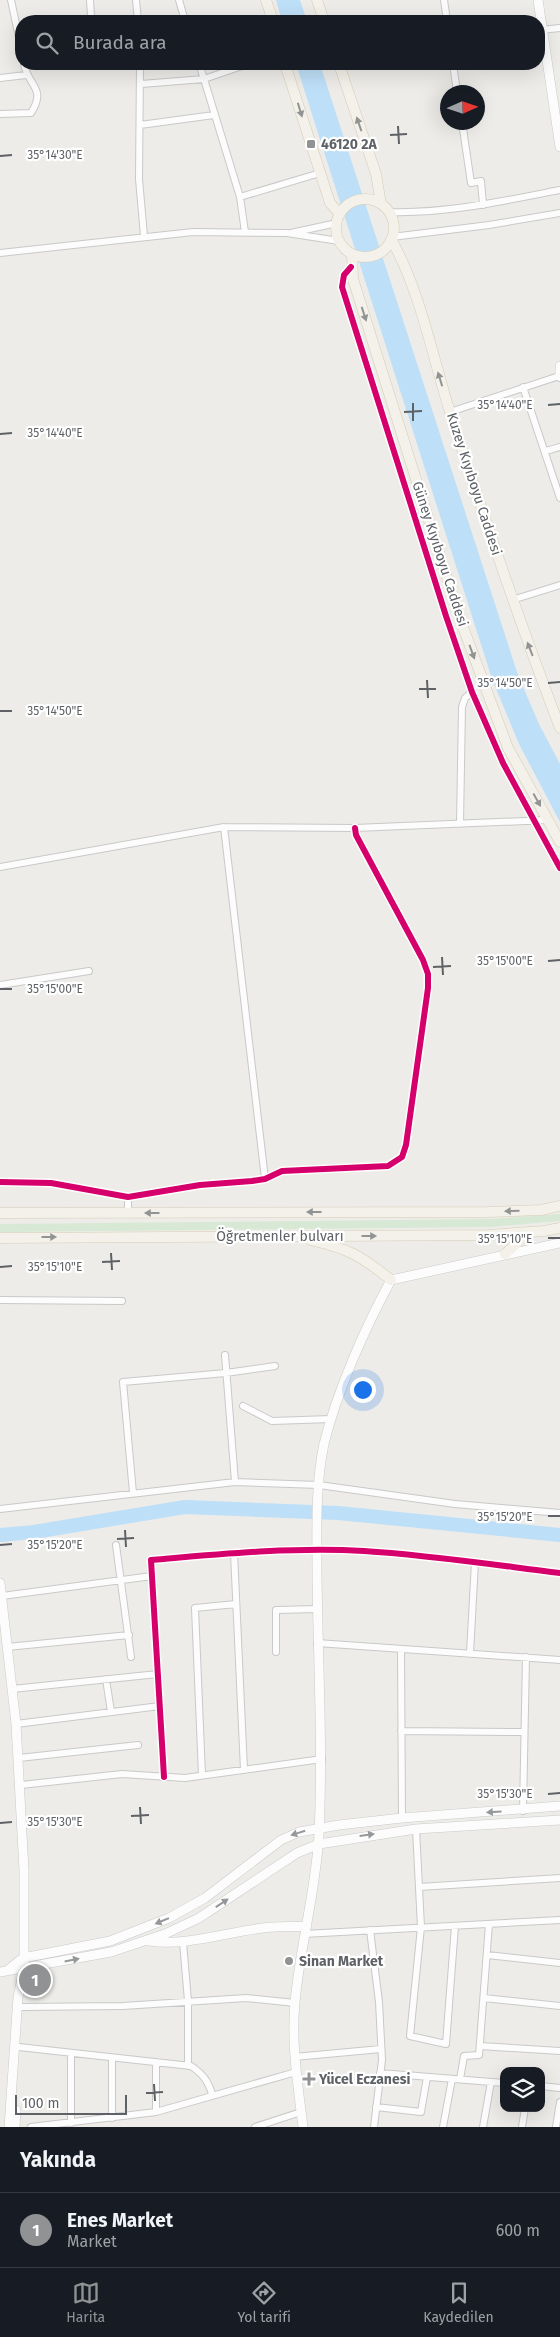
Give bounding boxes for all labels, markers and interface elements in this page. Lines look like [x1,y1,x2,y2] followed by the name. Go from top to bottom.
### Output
[15,15,545,70] search box
[33,29,61,57] icon: search
[73,31,167,54] text: Burada ara
[440,85,485,130] north arrow
[297,103,304,118] one-way arrow
[355,116,363,131] one-way arrow
[321,136,378,153] place label: 46120 2A
[305,138,317,150] marker: 46120 2A
[27,148,83,162] text: 35°14'30"E
[360,306,368,321] one-way arrow
[436,371,444,386] one-way arrow
[477,398,533,412] text: 35°14'40"E
[443,411,505,557] street label: Kuzey Kıyıboyu Caddesi
[27,426,83,440] text: 35°14'40"E
[408,479,472,629] street label: Güney Kıyıboyu Caddesi
[526,642,533,657] one-way arrow
[469,644,476,659] one-way arrow
[477,676,533,690] text: 35°14'50"E
[27,704,83,718] text: 35°14'50"E
[533,793,541,807] one-way arrow
[477,954,533,968] text: 35°15'00"E
[27,982,83,996] text: 35°15'00"E
[503,1207,519,1215] one-way arrow
[306,1208,322,1216] one-way arrow
[143,1209,159,1217] one-way arrow
[216,1227,344,1245] street label: Öğretmenler bulvarı
[361,1232,377,1240] one-way arrow
[478,1232,532,1246] text: 35°15'10"E
[41,1233,57,1241] one-way arrow
[28,1260,82,1274] text: 35°15'10"E
[350,1377,376,1403] your location
[477,1510,533,1524] text: 35°15'20"E
[27,1538,83,1552] text: 35°15'20"E
[477,1787,533,1801] text: 35°15'30"E
[486,1809,502,1817] one-way arrow
[27,1815,83,1829] text: 35°15'30"E
[290,1829,305,1837] one-way arrow
[359,1831,375,1839] one-way arrow
[215,1899,229,1908] one-way arrow
[155,1917,169,1925] one-way arrow
[299,1953,384,1970] place label: Sinan Market
[283,1955,295,1967] marker: Sinan Market
[64,1956,79,1964] one-way arrow
[19,1961,51,1999] pin: 1
[500,2067,545,2112] map controls
[500,2067,545,2112] button: layers
[318,2071,410,2088] place label: Yücel Eczanesi
[303,2073,315,2085] marker: Yücel Eczanesi
[15,2092,128,2115] scale bar
[22,2095,59,2112] text: 100 m
[20,2147,96,2173] text: Yakında
[67,2209,173,2232] text: Enes Market
[32,2221,40,2240] text: 1
[496,2221,540,2240] text: 600 m
[67,2232,117,2251] text: Market
[66,2279,105,2326] tab: Harita
[238,2279,291,2326] tab: Yol tarifi
[423,2279,494,2326] tab: Kaydedilen

